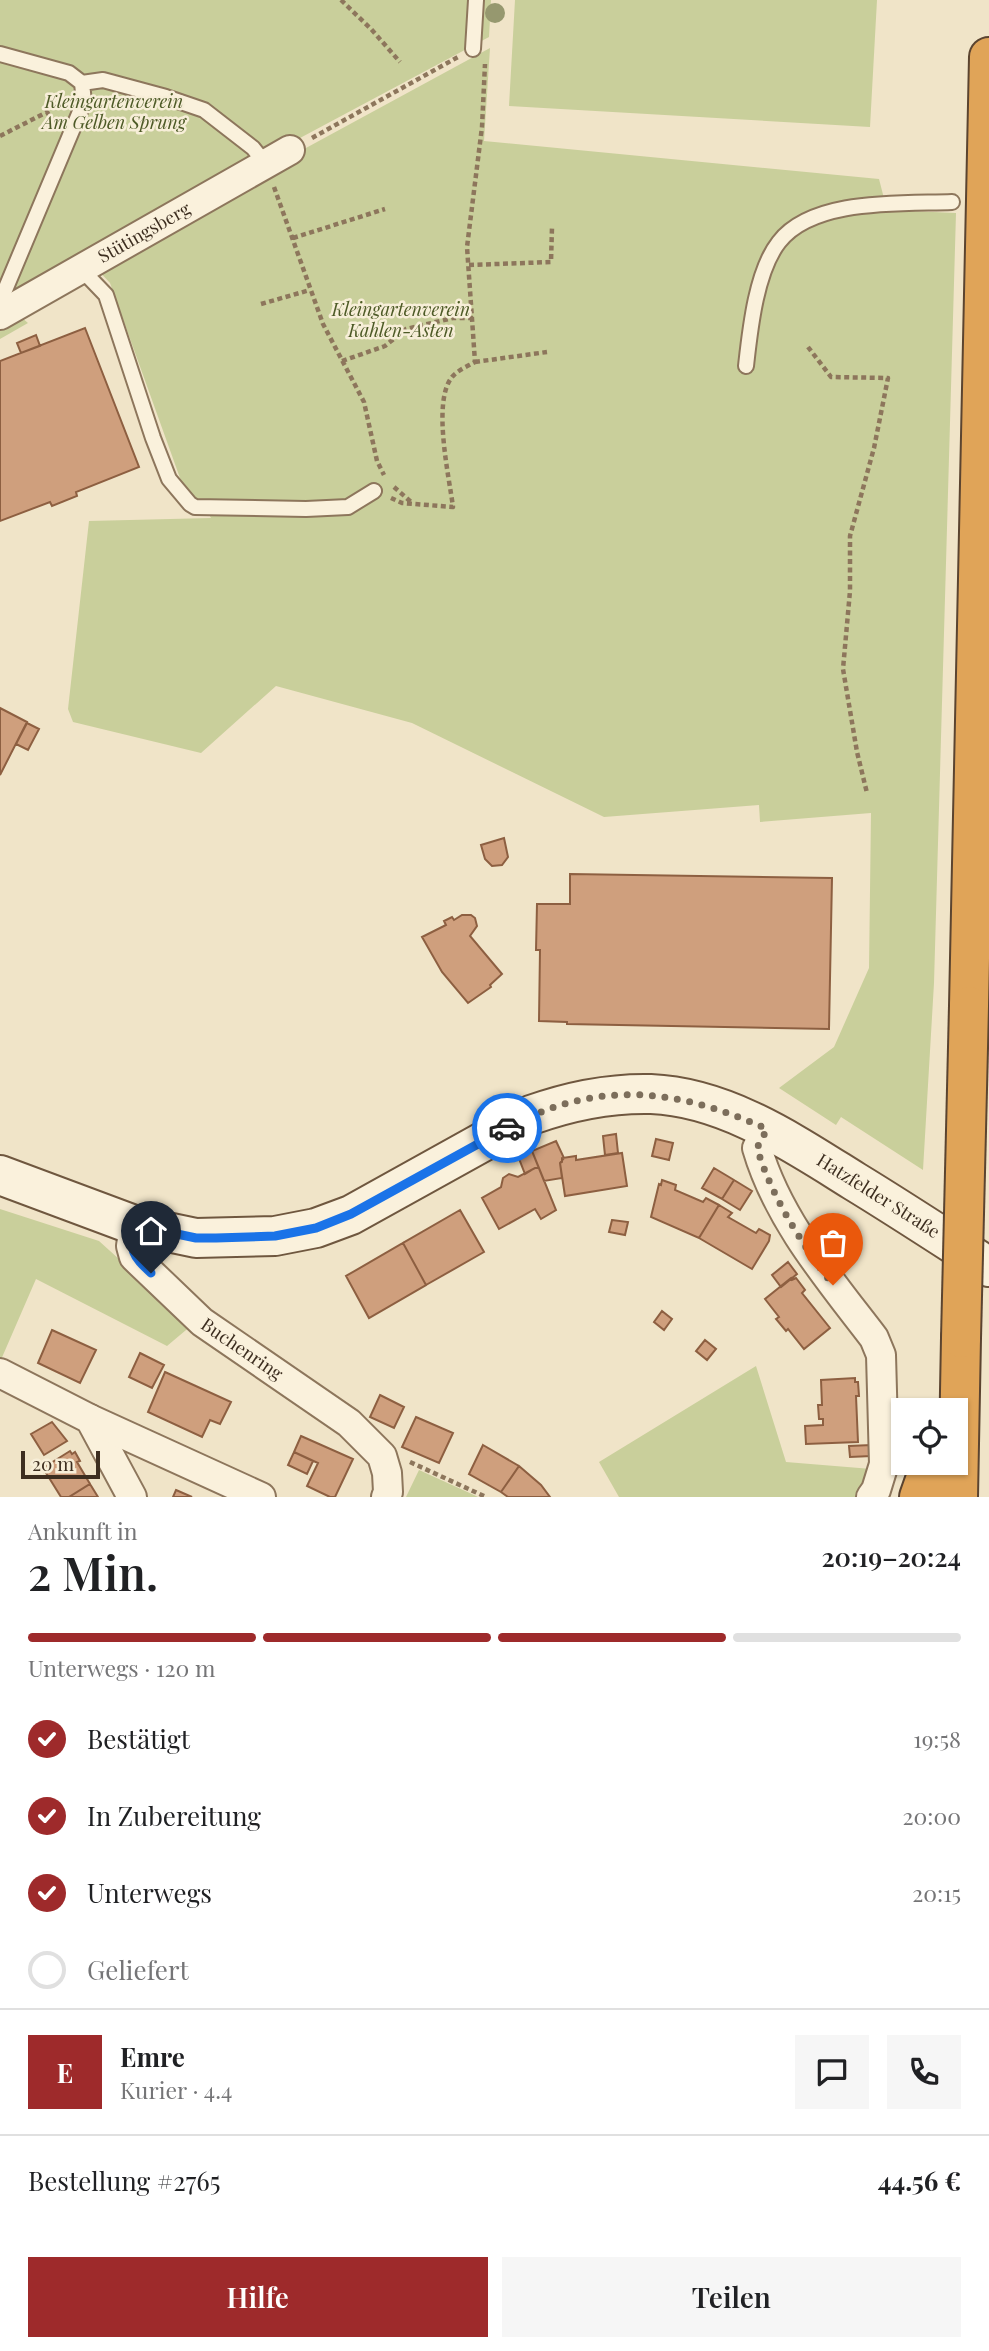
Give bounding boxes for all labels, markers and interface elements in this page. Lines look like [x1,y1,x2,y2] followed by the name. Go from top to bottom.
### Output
[40,89,188,134] park label: Kleingartenverein Am Gelben Sprung
[93,196,195,268] street label: Stütingsberg
[331,297,470,342] park label: Kleingartenverein Kahlen-Asten
[472,1093,542,1163] courier
[488,1109,526,1147] icon: car
[813,1148,945,1243] street label: Hatzfelder Straße
[121,1201,181,1273] pin
[132,1212,170,1250] icon: home
[803,1213,863,1285] pin
[814,1224,852,1262] icon: bag
[197,1312,288,1385] street label: Buchenring
[891,1398,968,1475] map controls
[891,1398,968,1475] button: locate
[21,1448,100,1480] scale bar
[32,1450,74,1476] text: 20 m
[28,1515,138,1546] text: Ankunft in
[821,1539,961,1574] text: 20:19–20:24
[28,1541,158,1603] text: 2 Min.
[28,1652,216,1683] text: Unterwegs · 120 m
[28,1720,66,1758] icon: check
[87,1721,190,1756] text: Bestätigt
[913,1723,961,1754] text: 19:58
[28,1797,66,1835] icon: check
[87,1798,261,1833] text: In Zubereitung
[902,1800,961,1831] text: 20:00
[28,1874,66,1912] icon: check
[87,1875,212,1910] text: Unterwegs
[912,1877,961,1908] text: 20:15
[87,1952,189,1987] text: Geliefert
[795,2035,869,2109] button: chat
[887,2035,961,2109] button: phone
[120,2039,185,2074] text: Emre
[57,2055,73,2090] text: E
[120,2074,232,2105] text: Kurier · 4.4
[28,2163,221,2198] text: Bestellung #2765
[878,2163,961,2198] text: 44.56 €
[28,2257,488,2337] button: Hilfe
[502,2257,961,2337] button: Teilen

